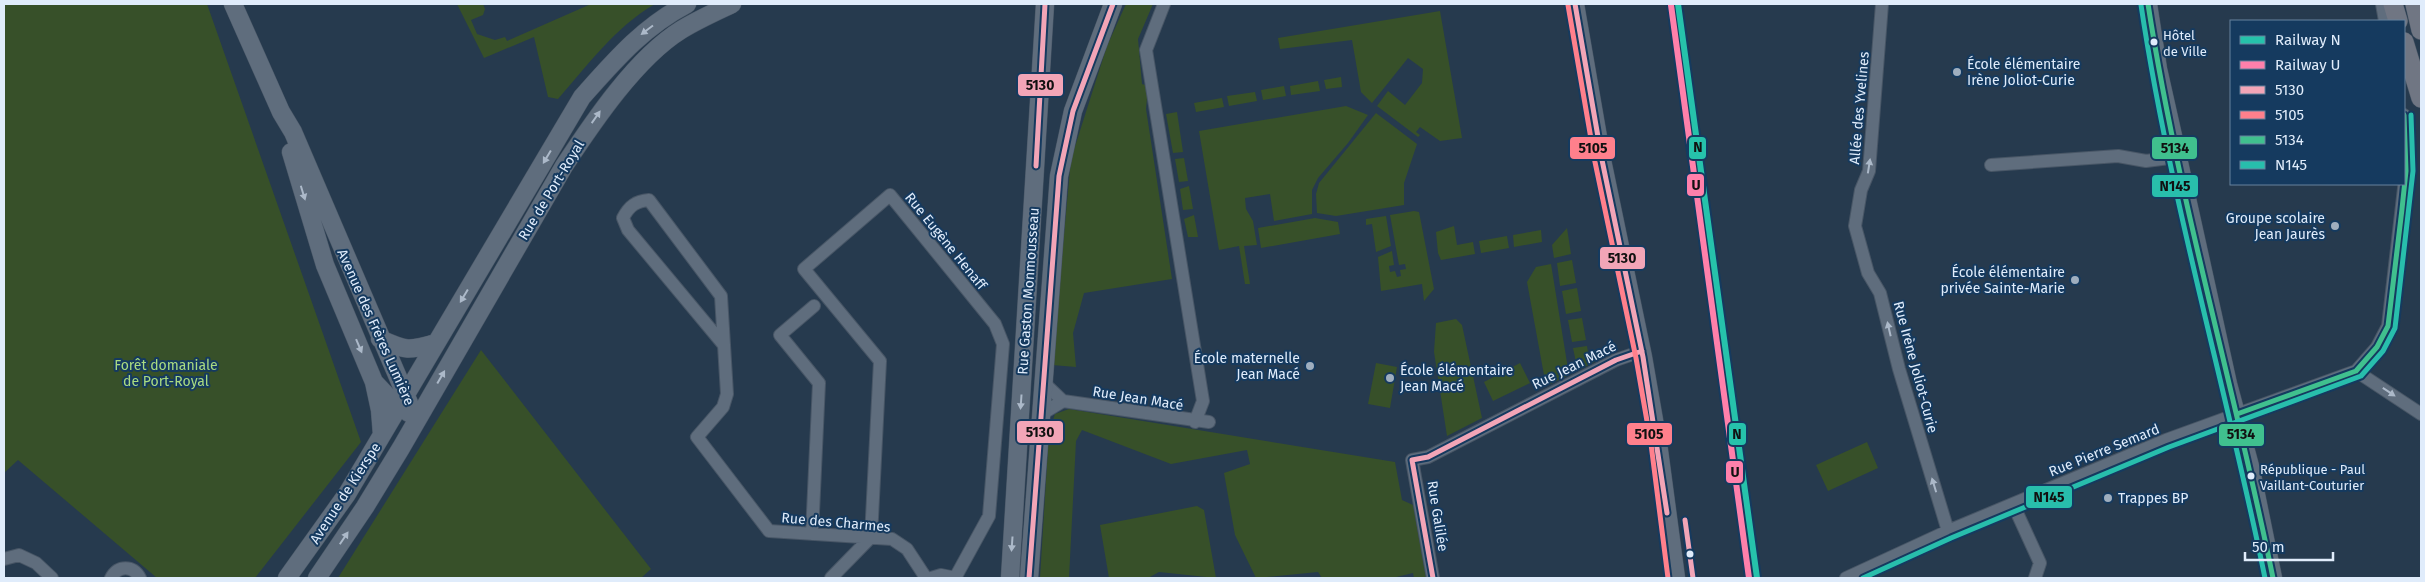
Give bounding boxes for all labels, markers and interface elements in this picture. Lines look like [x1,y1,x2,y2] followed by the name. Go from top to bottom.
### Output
[2230,20,2405,185] legend
[640,25,654,35] one-way arrow
[2163,28,2207,59] place label: Hôtel de Ville
[2275,31,2341,49] text: Railway N
[2149,37,2159,47] marker: Hôtel de Ville
[1846,50,1873,165] street label: Allée des Yvelines
[1967,55,2080,89] place label: École élémentaire Irène Joliot-Curie
[2275,56,2341,74] text: Railway U
[1951,66,1963,78] marker: École élémentaire Irène Joliot-Curie
[1017,73,1064,97] line badge: 5130
[1026,77,1054,94] text: 5130
[2275,81,2304,99] text: 5130
[2275,106,2304,124] text: 5105
[591,110,601,124] one-way arrow
[2275,131,2304,149] text: 5134
[1569,136,1616,160] line badge: 5105
[1688,136,1707,160] line badge: N
[2151,136,2198,160] line badge: 5134
[515,137,588,243] street label: Rue de Port-Royal
[1693,139,1703,156] text: N
[1579,140,1608,157] text: 5105
[2161,140,2189,157] text: 5134
[542,150,551,163] one-way arrow
[2275,156,2307,174] text: N145
[1865,157,1873,173] one-way arrow
[1686,173,1705,197] line badge: U
[2151,174,2199,198] line badge: N145
[1691,177,1701,194] text: U
[2159,178,2191,195] text: N145
[300,186,308,201] one-way arrow
[901,189,991,294] street label: Rue Eugène Henaff
[1014,207,1043,375] street label: Rue Gaston Monmousseau
[2226,210,2325,243] place label: Groupe scolaire Jean Jaurès
[2329,220,2341,232] marker: Groupe scolaire Jean Jaurès
[333,246,418,408] street label: Avenue des Frères Lumière
[1599,246,1646,270] line badge: 5130
[1608,250,1636,267] text: 5130
[1941,263,2065,297] place label: École élémentaire privée Sainte-Marie
[2069,274,2081,286] marker: École élémentaire privée Sainte-Marie
[459,290,468,303] one-way arrow
[1890,299,1941,435] street label: Rue Irène Joliot-Curie
[1885,321,1893,336] one-way arrow
[1529,338,1619,393] street label: Rue Jean Macé
[355,339,363,353] one-way arrow
[1194,349,1300,383] place label: École maternelle Jean Macé
[114,357,218,390] park label: Forêt domaniale de Port-Royal
[1304,360,1316,372] marker: École maternelle Jean Macé
[1400,361,1513,395] place label: École élémentaire Jean Macé
[437,371,446,384] one-way arrow
[1384,372,1396,384] marker: École élémentaire Jean Macé
[1091,383,1185,414] street label: Rue Jean Macé
[2382,388,2396,397] one-way arrow
[1016,394,1024,410] one-way arrow
[1016,420,1064,444] line badge: 5130
[2046,421,2162,480] street label: Rue Pierre Semard
[1626,422,1673,446] line badge: 5105
[1728,422,1747,446] line badge: N
[2218,423,2265,447] line badge: 5134
[1026,424,1054,441] text: 5130
[1635,426,1664,443] text: 5105
[1732,426,1742,443] text: N
[2227,426,2255,443] text: 5134
[306,439,385,547] street label: Avenue de Kierspe
[1725,460,1744,484] line badge: U
[2260,462,2365,493] place label: République - Paul Vaillant-Couturier
[1730,464,1740,481] text: U
[2246,471,2256,481] marker: République - Paul Vaillant-Couturier
[1930,477,1937,492] one-way arrow
[1424,479,1452,553] street label: Rue Galilée
[2025,485,2073,509] line badge: N145
[2033,489,2065,506] text: N145
[2118,490,2189,507] place label: Trappes BP
[2102,492,2114,504] marker: Trappes BP
[781,509,892,536] street label: Rue des Charmes
[2245,530,2332,562] scale bar
[339,531,349,545] one-way arrow
[1007,536,1015,552] one-way arrow
[2252,538,2285,556] text: 50 m
[1685,549,1695,559] unlabelled marker

